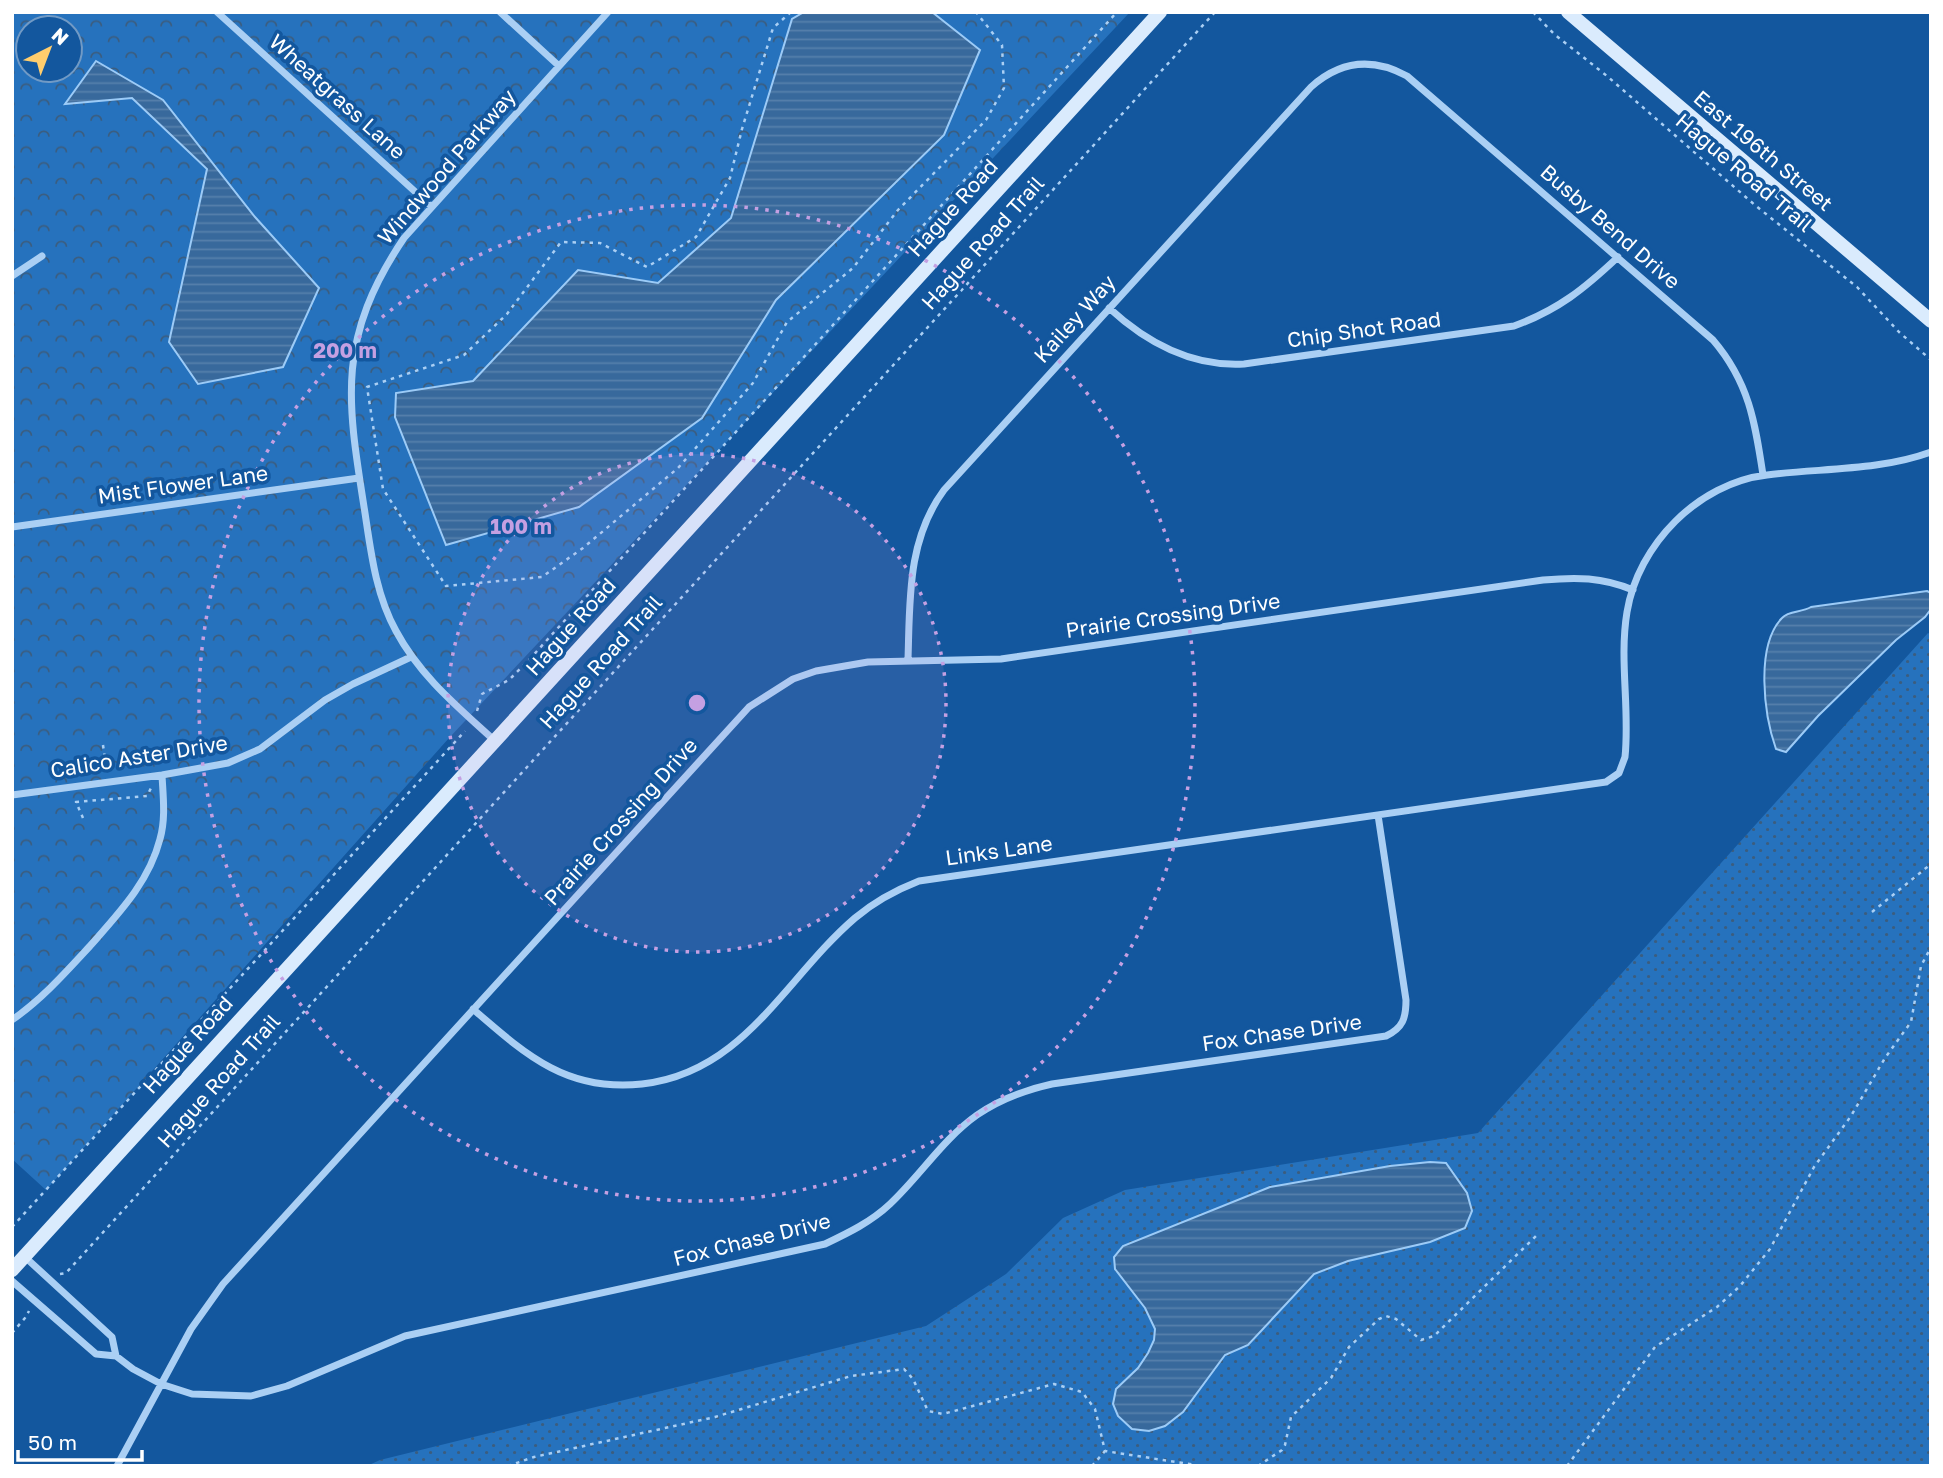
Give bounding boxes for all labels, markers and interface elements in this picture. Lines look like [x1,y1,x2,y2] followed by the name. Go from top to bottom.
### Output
[14,14,84,84] north arrow
[48,23,74,49] text: N
[264,28,411,164] street label: Wheatgrass Lane
[372,83,521,249] street label: Windwood Parkway
[1689,84,1838,216] street label: East 196th Street
[1671,107,1818,237] street label: Hague Road Trail
[902,153,1003,261] street label: Hague Road
[1535,158,1686,294] street label: Busby Bend Drive
[915,170,1049,315] street label: Hague Road Trail
[1028,269,1121,368] street label: Kailey Way
[1285,305,1442,353] street label: Chip Shot Road
[313,337,377,363] text: 200 m
[96,459,270,509] street label: Mist Flower Lane
[490,513,552,539] text: 100 m
[520,572,621,680] street label: Hague Road
[1064,587,1282,643] street label: Prairie Crossing Drive
[533,589,667,734] street label: Hague Road Trail
[685,691,709,715] centre of rings
[48,729,229,783] street label: Calico Aster Drive
[538,732,702,910] street label: Prairie Crossing Drive
[944,830,1054,870] street label: Links Lane
[137,990,238,1098] street label: Hague Road
[151,1008,285,1153] street label: Hague Road Trail
[1200,1008,1363,1056] street label: Fox Chase Drive
[671,1207,833,1271] street label: Fox Chase Drive
[18,1418,142,1462] scale bar
[28,1429,77,1455] text: 50 m

